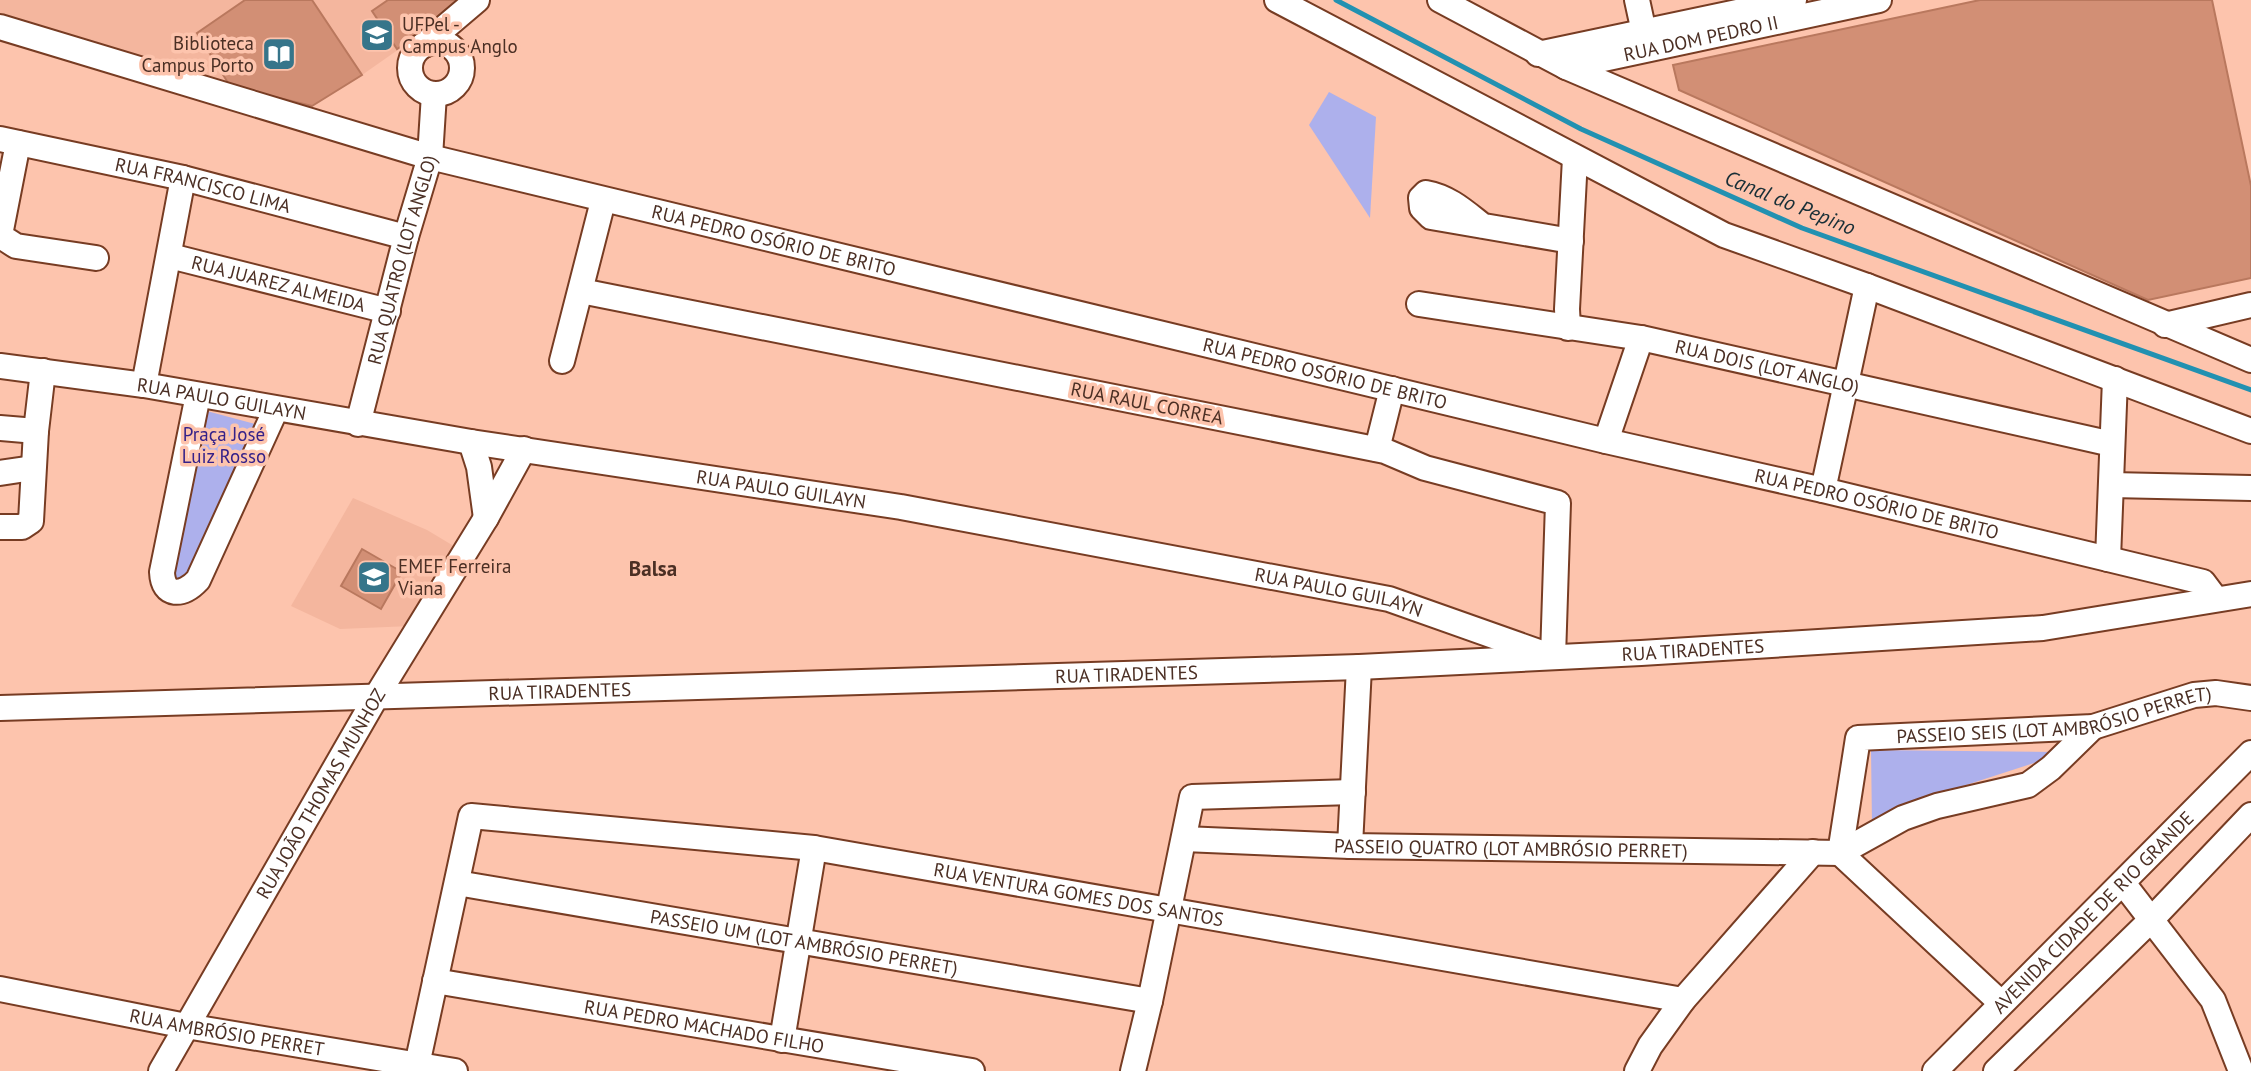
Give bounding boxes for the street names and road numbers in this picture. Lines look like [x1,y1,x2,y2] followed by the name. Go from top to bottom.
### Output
[1621,10,1780,66] street label: RUA DOM PEDRO II
[113,152,293,218] street label: RUA FRANCISCO LIMA
[362,152,442,367] street label: RUA QUATRO (LOT ANGLO)
[649,199,898,281] street label: RUA PEDRO OSÓRIO DE BRITO
[189,250,368,317] street label: RUA JUAREZ ALMEIDA
[1201,332,1449,414] street label: RUA PEDRO OSÓRIO DE BRITO
[1673,334,1862,399] street label: RUA DOIS (LOT ANGLO)
[136,372,308,425] street label: RUA PAULO GUILAYN
[1069,376,1225,430] street label: RUA RAUL CORREA
[1752,463,2001,544] street label: RUA PEDRO OSÓRIO DE BRITO
[695,464,868,514] street label: RUA PAULO GUILAYN
[1253,562,1426,622] street label: RUA PAULO GUILAYN
[1621,633,1765,666] street label: RUA TIRADENTES
[1055,660,1198,688] street label: RUA TIRADENTES
[488,677,631,705] street label: RUA TIRADENTES
[1896,681,2213,748] street label: PASSEIO SEIS (LOT AMBRÓSIO PERRET)
[251,684,390,903] street label: RUA JOÃO THOMAS MUNHOZ
[1987,806,2199,1018] street label: AVENIDA CIDADE DE RIO GRANDE
[1334,833,1688,863] street label: PASSEIO QUATRO (LOT AMBRÓSIO PERRET)
[932,857,1226,931] street label: RUA VENTURA GOMES DOS SANTOS
[648,904,960,980] street label: PASSEIO UM (LOT AMBRÓSIO PERRET)
[583,994,826,1058] street label: RUA PEDRO MACHADO FILHO
[128,1003,326,1061] street label: RUA AMBRÓSIO PERRET

